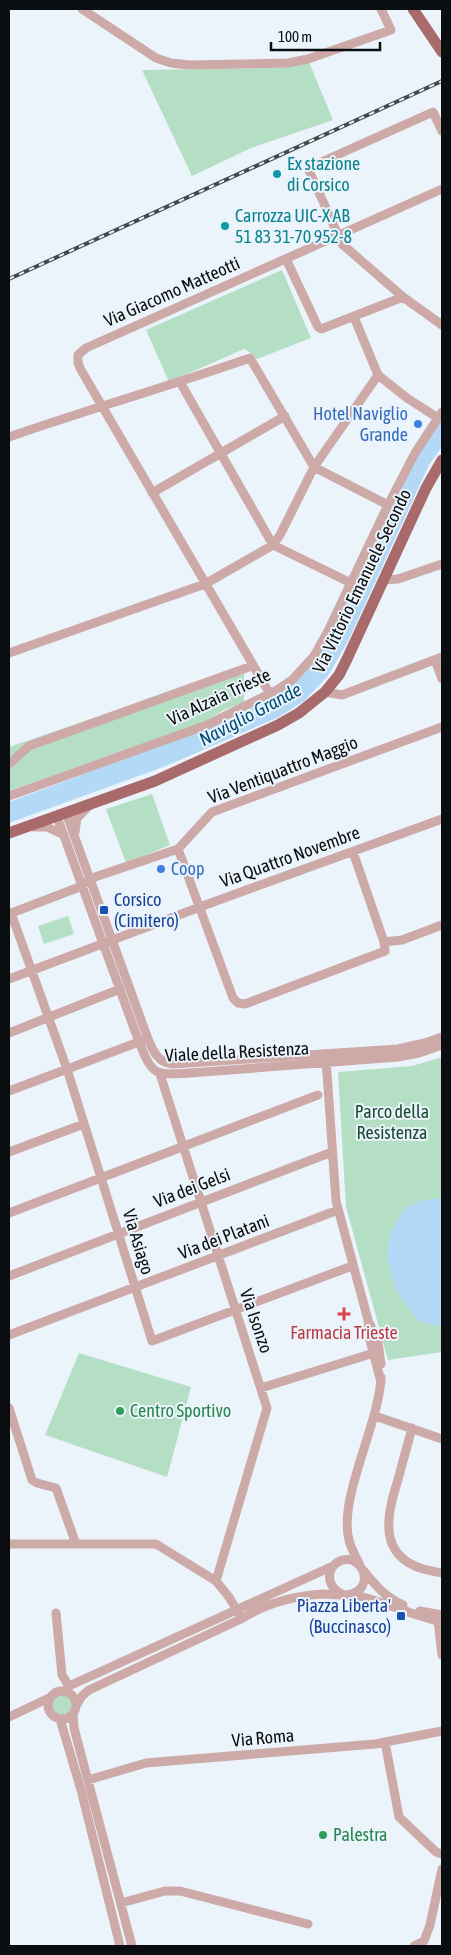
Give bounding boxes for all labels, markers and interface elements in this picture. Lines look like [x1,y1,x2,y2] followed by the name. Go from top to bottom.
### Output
[271,20,380,52] scale bar
[278,28,312,45] text: 100 m
[287,153,360,195] place label: Ex stazione di Corsico
[271,168,283,180] marker: Ex stazione di Corsico
[235,205,352,247] place label: Carrozza UIC-X AB 51 83 31-70 952-8
[219,220,231,232] marker: Carrozza UIC-X AB 51 83 31-70 952-8
[101,252,243,331] street label: Via Giacomo Matteotti
[313,403,408,445] place label: Hotel Naviglio Grande
[412,418,424,430] marker: Hotel Naviglio Grande
[308,485,415,676] street label: Via Vittorio Emanuele Secondo
[164,664,274,730] street label: Via Alzaia Trieste
[195,678,305,750] water label: Naviglio Grande
[205,731,361,808] street label: Via Ventiquattro Maggio
[217,821,363,892] street label: Via Quattro Novembre
[171,858,205,879] place label: Coop
[155,863,167,875] marker: Coop
[114,889,179,931] place label: Corsico (Cimitero)
[98,904,110,916] marker: Corsico (Cimitero)
[164,1037,310,1066] street label: Viale della Resistenza
[355,1101,429,1143] park label: Parco della Resistenza
[151,1163,233,1212] street label: Via dei Gelsi
[119,1207,158,1277] street label: Via Asiago
[175,1210,272,1263] street label: Via dei Platani
[236,1286,277,1356] street label: Via Isonzo
[338,1308,350,1320] marker: Farmacia Trieste
[290,1322,398,1343] place label: Farmacia Trieste
[130,1400,231,1421] place label: Centro Sportivo
[114,1405,126,1417] marker: Centro Sportivo
[297,1595,391,1637] place label: Piazza Liberta' (Buccinasco)
[395,1610,407,1622] marker: Piazza Liberta' (Buccinasco)
[231,1724,295,1751] street label: Via Roma
[333,1824,387,1845] place label: Palestra
[317,1829,329,1841] marker: Palestra

